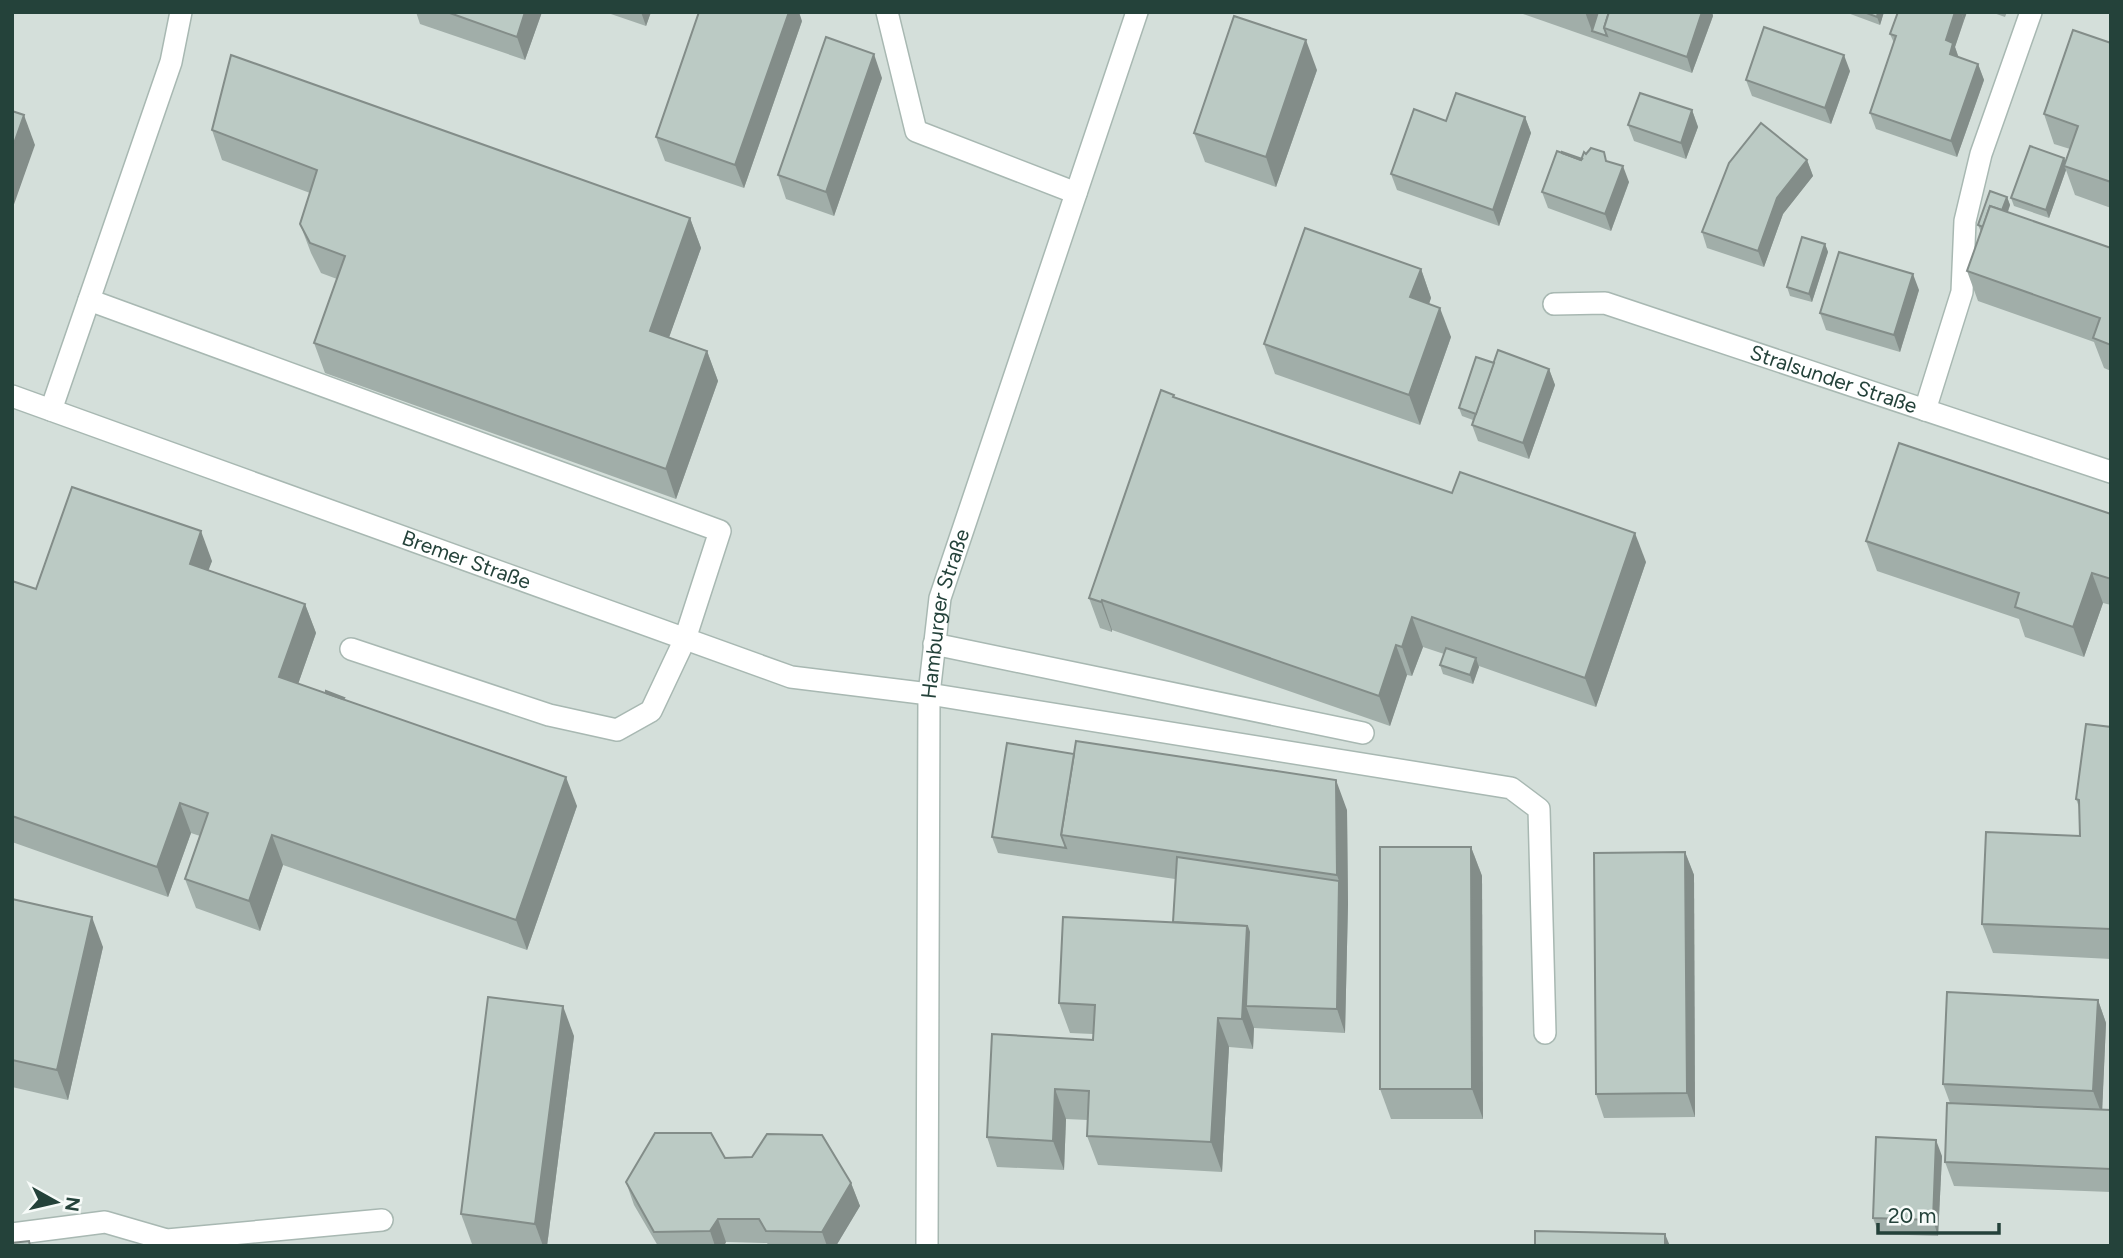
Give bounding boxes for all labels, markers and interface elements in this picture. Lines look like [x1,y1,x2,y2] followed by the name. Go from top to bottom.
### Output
[1747,339,1921,418] street label: Stralsunder Straße
[399,525,534,594] street label: Bremer Straße
[916,525,974,700] street label: Hamburger Straße
[21,1167,91,1237] north arrow
[1878,1192,1999,1236] scale bar
[60,1195,85,1213] text: N
[1888,1203,1936,1228] text: 20 m

